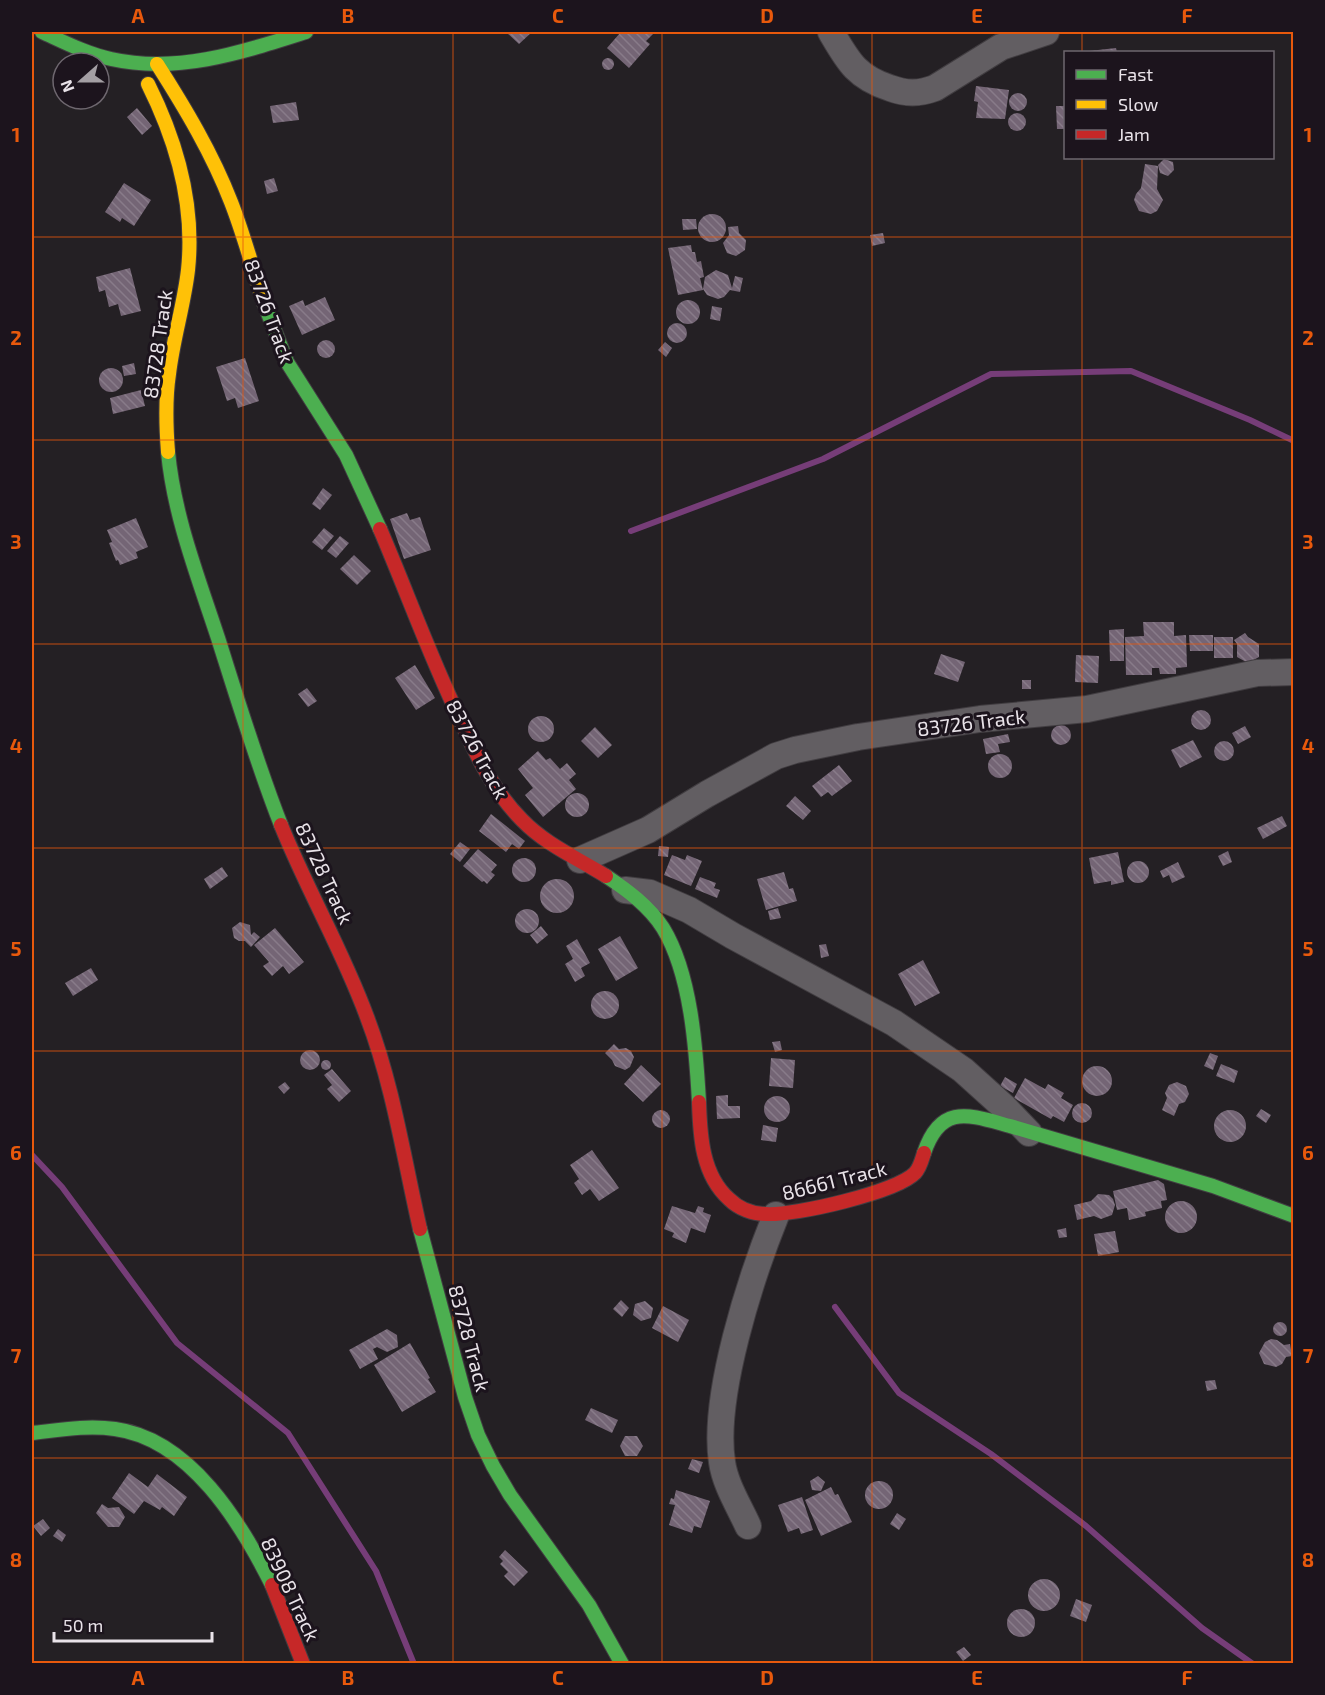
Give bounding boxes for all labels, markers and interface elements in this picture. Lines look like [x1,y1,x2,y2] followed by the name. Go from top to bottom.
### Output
[131,3,145,27] text: A
[342,3,354,27] text: B
[552,3,564,27] text: C
[760,3,774,27] text: D
[971,3,983,27] text: E
[1181,3,1193,27] text: F
[51,51,111,111] north arrow
[1064,51,1274,159] legend
[1118,63,1153,85] text: Fast
[56,78,77,95] text: N
[1118,93,1159,115] text: Slow
[12,122,20,146] text: 1
[1304,122,1312,146] text: 1
[1118,123,1150,145] text: Jam
[240,256,300,366] street label: 83726 Track
[137,288,177,400] street label: 83728 Track
[10,325,22,349] text: 2
[1302,325,1314,349] text: 2
[10,529,22,553] text: 3
[1302,529,1314,553] text: 3
[442,695,514,803] street label: 83726 Track
[915,703,1027,741] street label: 83726 Track
[10,733,23,757] text: 4
[1302,733,1315,757] text: 4
[291,818,359,928] street label: 83728 Track
[10,936,22,960] text: 5
[1302,936,1314,960] text: 5
[10,1140,22,1164] text: 6
[1302,1140,1314,1164] text: 6
[779,1155,889,1205] street label: 86661 Track
[444,1282,496,1394] street label: 83728 Track
[11,1343,22,1367] text: 7
[1303,1343,1314,1367] text: 7
[257,1533,325,1645] street label: 83908 Track
[10,1547,22,1571] text: 8
[1302,1547,1314,1571] text: 8
[54,1605,212,1643] scale bar
[63,1614,103,1636] text: 50 m
[131,1665,145,1689] text: A
[342,1665,354,1689] text: B
[552,1665,564,1689] text: C
[760,1665,774,1689] text: D
[971,1665,983,1689] text: E
[1181,1665,1193,1689] text: F

